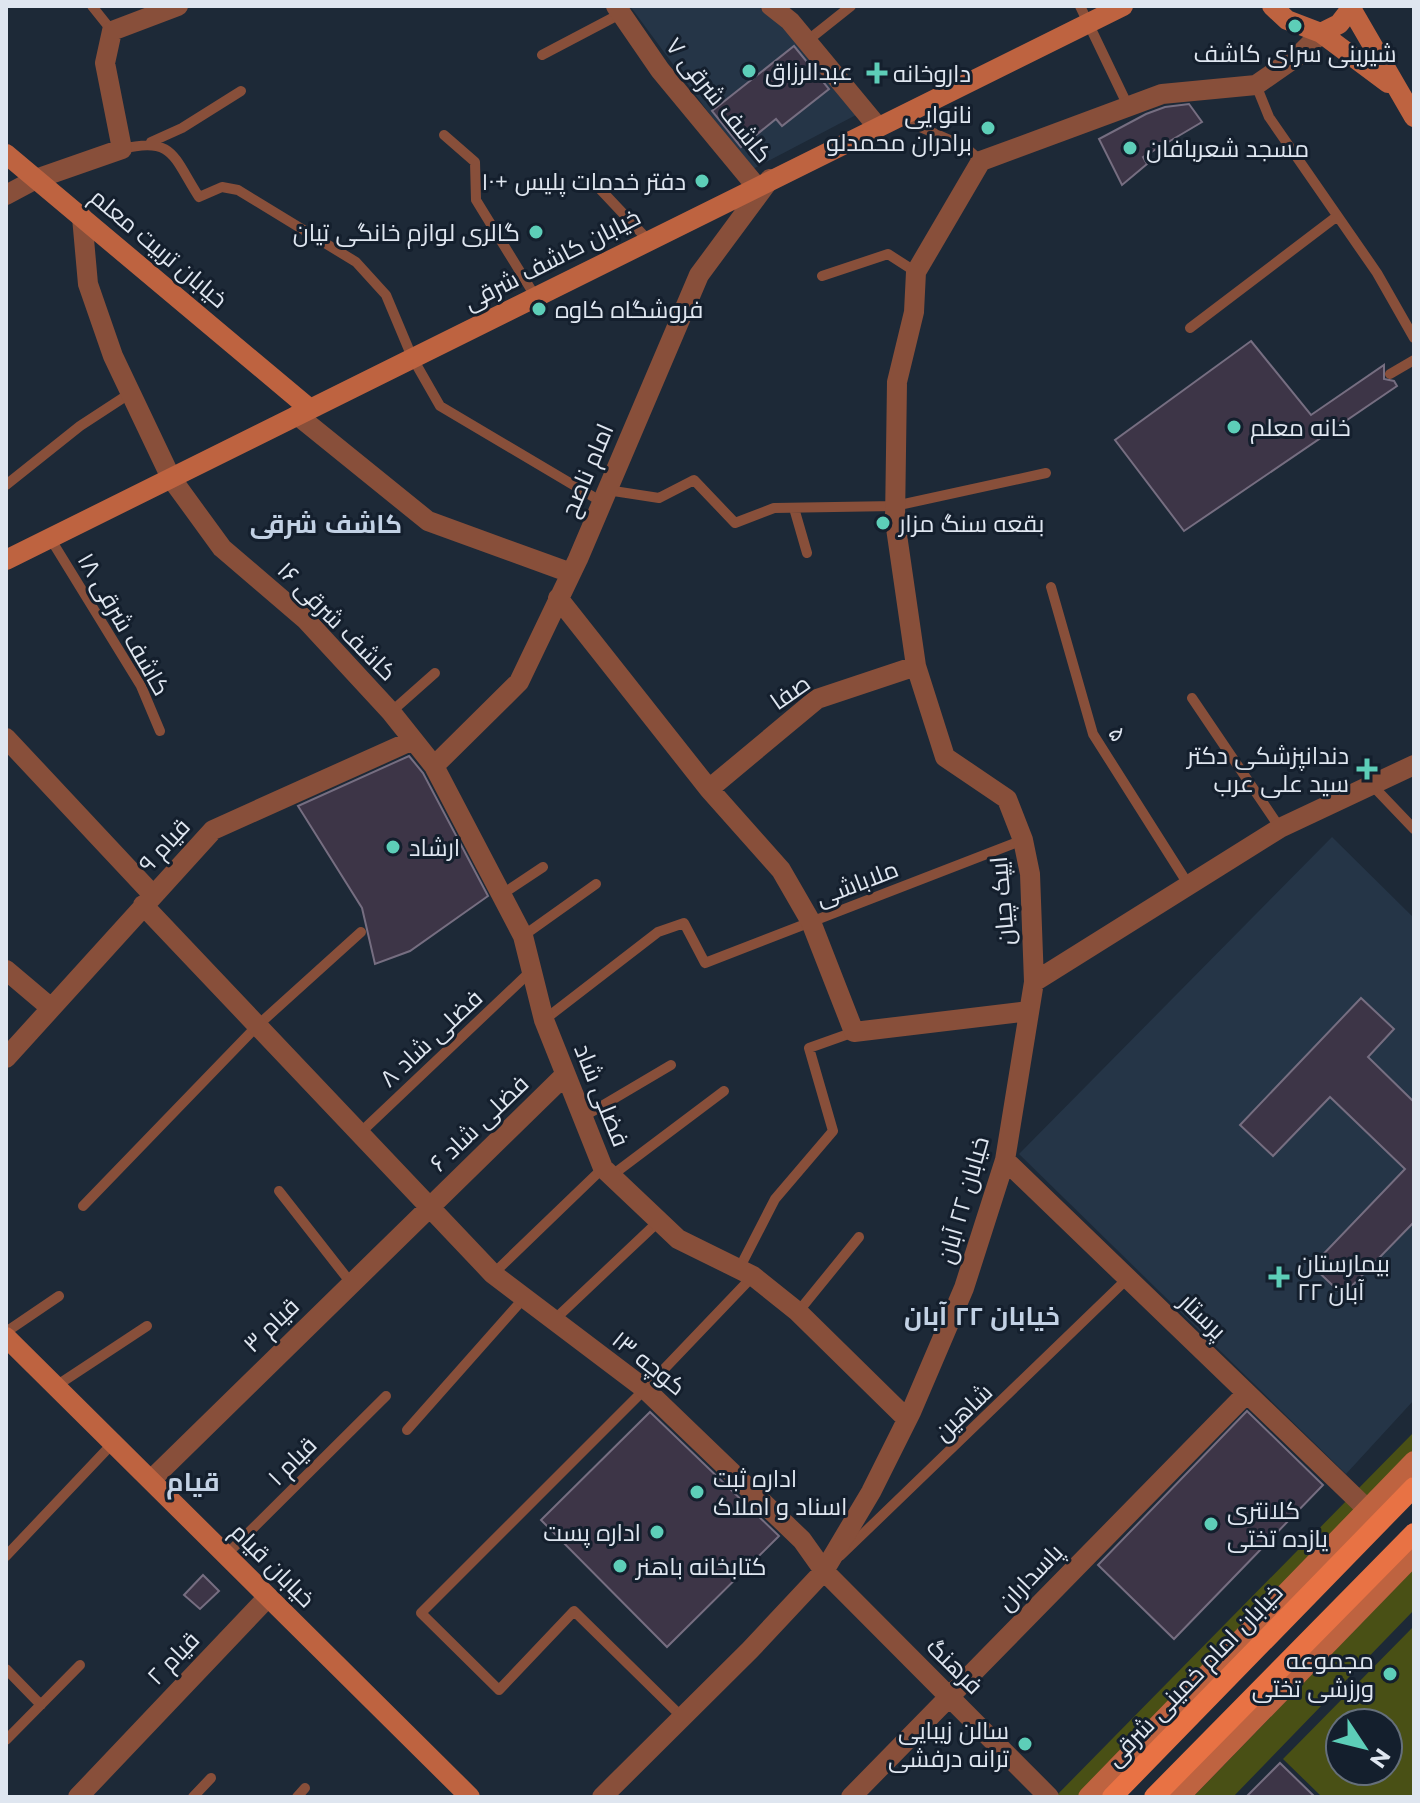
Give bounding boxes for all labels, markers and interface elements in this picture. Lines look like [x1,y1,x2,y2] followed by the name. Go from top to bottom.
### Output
[1286,17,1304,35] marker: شیرینی سرای کاشف
[660,32,778,168] street label: کاشف شرقی ۷
[1193,39,1397,68] place label: شیرینی سرای کاشف
[765,57,853,87] place label: عبدالرزاق
[893,59,971,88] place label: داروخانه
[740,62,758,80] marker: عبدالرزاق
[868,64,886,82] marker: داروخانه
[826,100,972,157] place label: نانوایی برادران محمدلو
[979,119,997,137] marker: نانوایی برادران محمدلو
[1146,134,1309,163] place label: مسجد شعربافان
[1121,139,1139,157] marker: مسجد شعربافان
[481,167,686,198] place label: دفتر خدمات پلیس +۱۰
[693,172,711,190] marker: دفتر خدمات پلیس +۱۰
[83,182,233,315] street label: خیابان تربیت معلم
[459,202,645,316] street label: خیابان کاشف شرقی
[293,218,520,249] place label: گالری لوازم خانگی تیان
[527,223,545,241] marker: گالری لوازم خانگی تیان
[555,295,703,324] place label: فروشگاه کاوه
[530,300,548,318] marker: فروشگاه کاوه
[1250,413,1351,444] place label: خانه معلم
[1225,418,1243,436] marker: خانه معلم
[554,419,621,522] street label: امام ناصح
[250,508,402,540] district label: کاشف شرقی
[897,509,1044,538] place label: بقعه سنگ مزار
[874,514,892,532] marker: بقعه سنگ مزار
[71,548,177,700] street label: کاشف شرقی ۱۸
[271,555,403,687] street label: کاشف شرقی ۱۶
[764,668,816,716] street label: صفا
[1102,721,1134,747] street label: ۵
[1185,741,1349,798] place label: دندانپزشکی دکتر سید علی عرب
[1356,758,1378,780] marker: دندانپزشکی دکتر سید علی عرب
[132,812,197,879] street label: قیام ۹
[409,833,460,862] place label: ارشاد
[384,838,402,856] marker: ارشاد
[812,854,902,912] street label: ملاباشی
[984,855,1022,947] street label: ایپک چیان
[374,983,488,1093] street label: فضلی شاد ۸
[568,1039,636,1151] street label: فضلی شاد
[424,1069,534,1177] street label: فضلی شاد ۶
[931,1133,995,1267] street label: خیابان ۲۲ آبان
[1297,1249,1390,1306] place label: بیمارستان ۲۲ آبان
[1268,1266,1290,1288] marker: بیمارستان ۲۲ آبان
[1171,1285,1233,1347] street label: پرستار
[237,1292,306,1360] street label: قیام ۳
[904,1300,1060,1332] district label: خیابان ۲۲ آبان
[605,1325,692,1403] street label: کوچه ۱۳
[928,1377,998,1447] street label: شاهین
[261,1430,324,1493] street label: قیام ۱
[713,1464,847,1521] place label: اداره ثبت اسناد و املاک
[166,1466,220,1500] district label: قیام
[688,1483,706,1501] marker: اداره ثبت اسناد و املاک
[1227,1496,1328,1553] place label: کلانتری یازده تختی
[1202,1515,1220,1533] marker: کلانتری یازده تختی
[224,1517,321,1614] street label: خیابان قیام
[543,1518,641,1549] place label: اداره پست
[648,1523,666,1541] marker: اداره پست
[991,1537,1071,1618] street label: پاسداران
[634,1552,767,1581] place label: کتابخانه باهنر
[611,1557,629,1575] marker: کتابخانه باهنر
[1099,1578,1290,1774] street label: خیابان امام خمینی شرقی
[141,1625,207,1692] street label: قیام ۲
[921,1632,989,1700] street label: فرهنگ
[1252,1646,1374,1703] place label: مجموعه ورزشی تختی
[1381,1665,1399,1683] marker: مجموعه ورزشی تختی
[1324,1707,1404,1787] north arrow
[888,1716,1010,1773] place label: سالن زیبایی ترانه درفشی
[1016,1735,1034,1753] marker: سالن زیبایی ترانه درفشی
[1364,1743,1396,1773] text: N

